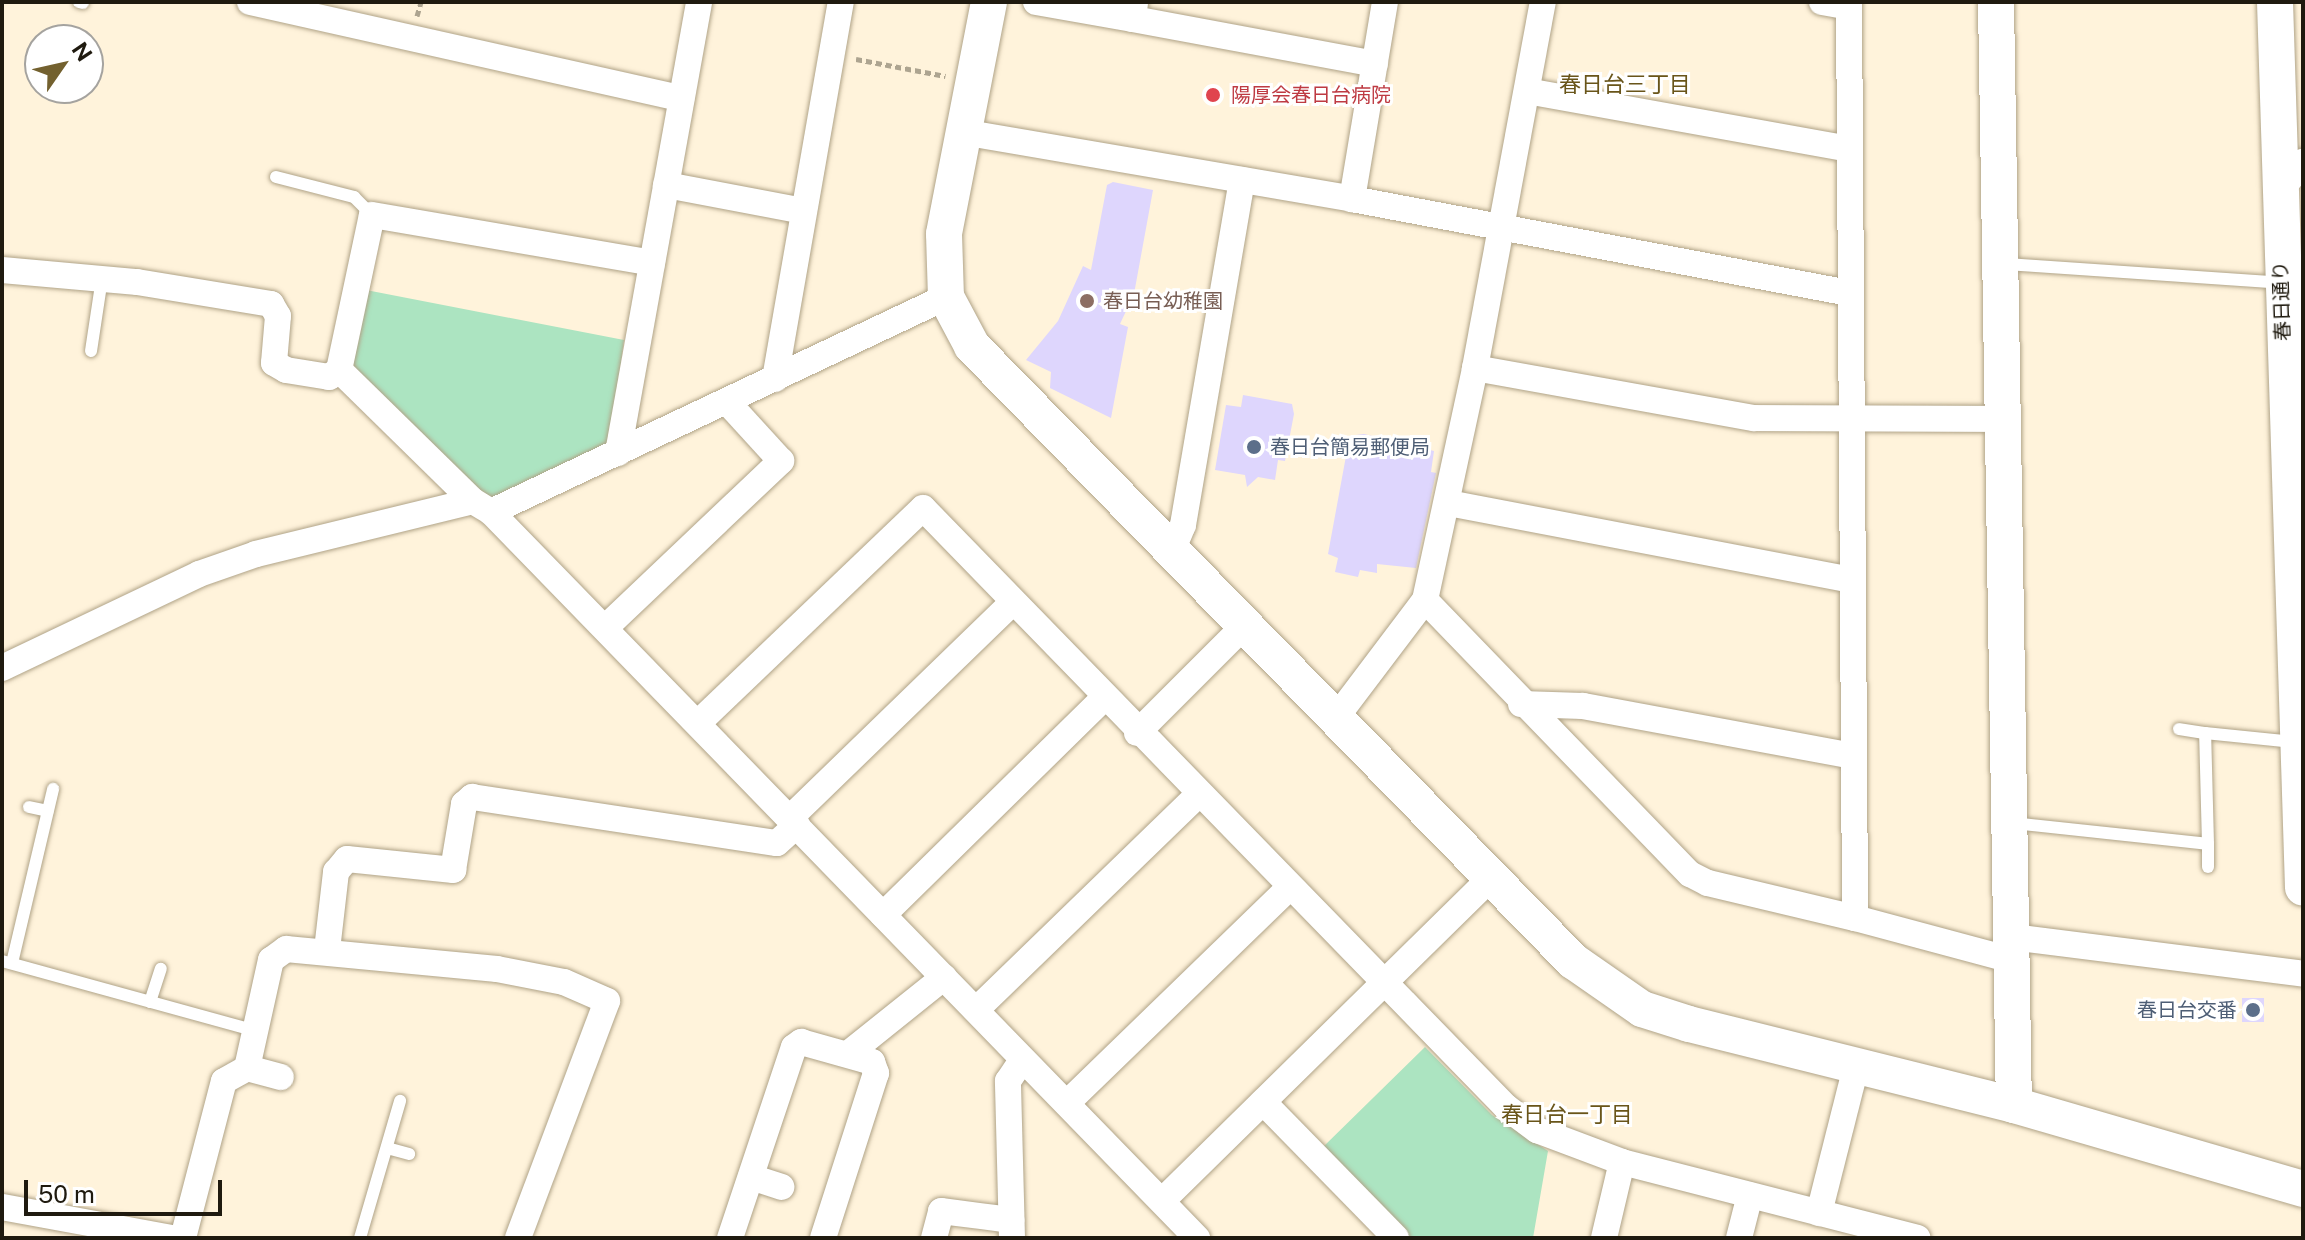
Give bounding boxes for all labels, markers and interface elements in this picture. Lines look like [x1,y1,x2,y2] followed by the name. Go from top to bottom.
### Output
[24,24,104,104] north arrow
[67,37,98,66] text: N
[1559,72,1691,98] district label: 春日台三丁目
[1231,83,1391,107] place label: 陽厚会春日台病院
[1202,84,1224,106] marker: 陽厚会春日台病院
[2269,261,2295,341] street label: 春日通り
[1103,289,1223,313] place label: 春日台幼稚園
[1078,292,1096,310] marker: 春日台幼稚園
[1270,435,1430,459] place label: 春日台簡易郵便局
[1245,438,1263,456] marker: 春日台簡易郵便局
[2137,998,2237,1022] place label: 春日台交番
[2244,1001,2262,1019] marker: 春日台交番
[1501,1102,1633,1128] district label: 春日台一丁目
[28,1164,226,1214] scale bar
[38,1180,95,1208] text: 50 m

